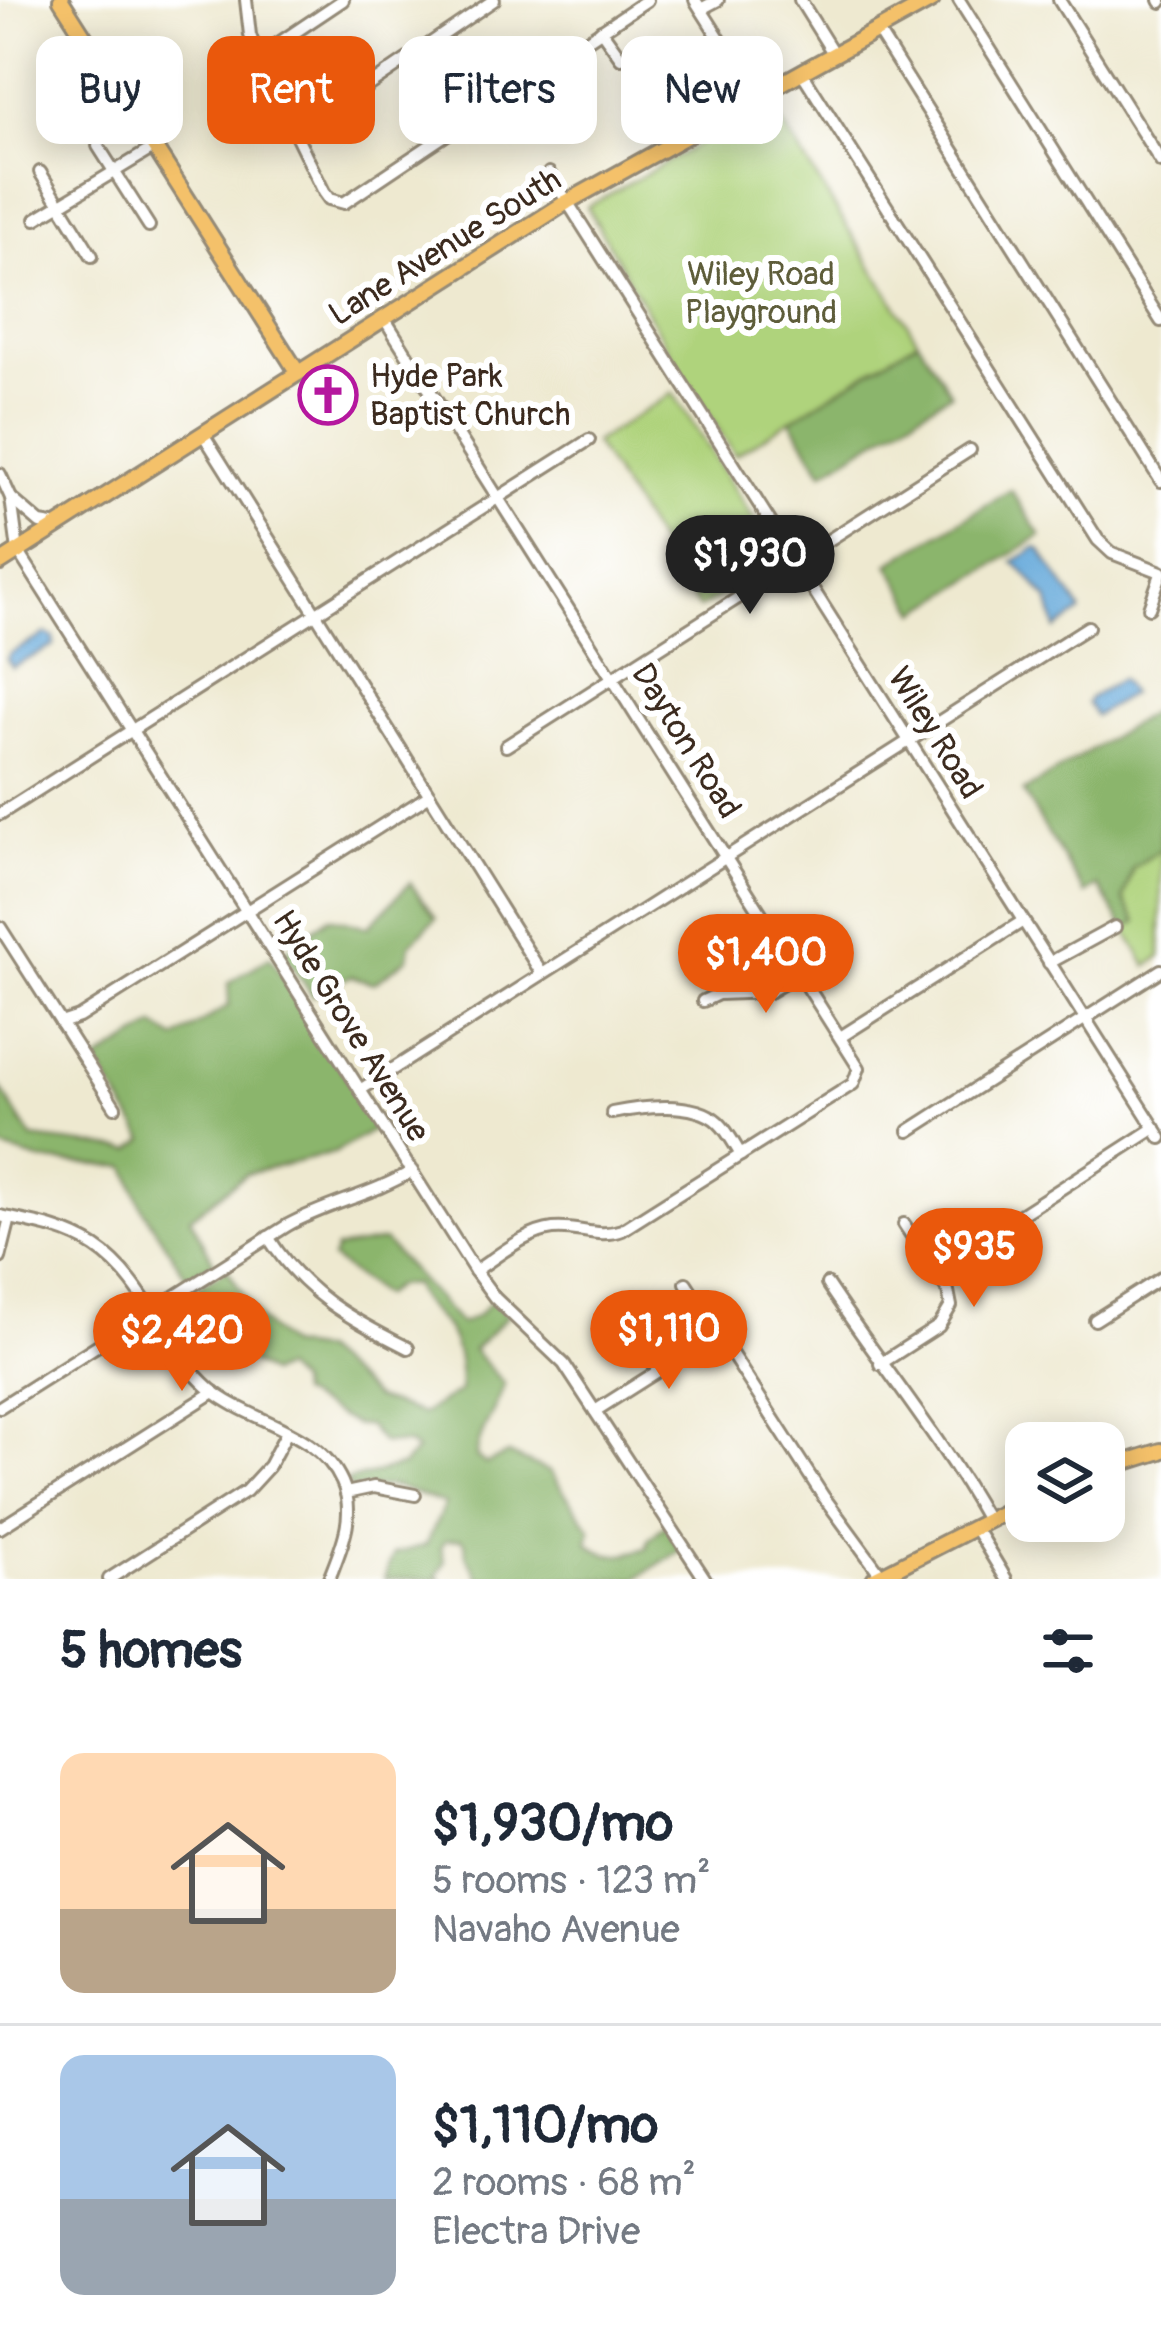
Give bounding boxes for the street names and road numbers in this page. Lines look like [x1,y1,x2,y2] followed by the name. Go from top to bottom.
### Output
[321,159,569,335] street label: Lane Avenue South
[622,656,750,826] street label: Dayton Road
[878,659,992,807] street label: Wiley Road
[263,903,439,1149] street label: Hyde Grove Avenue

